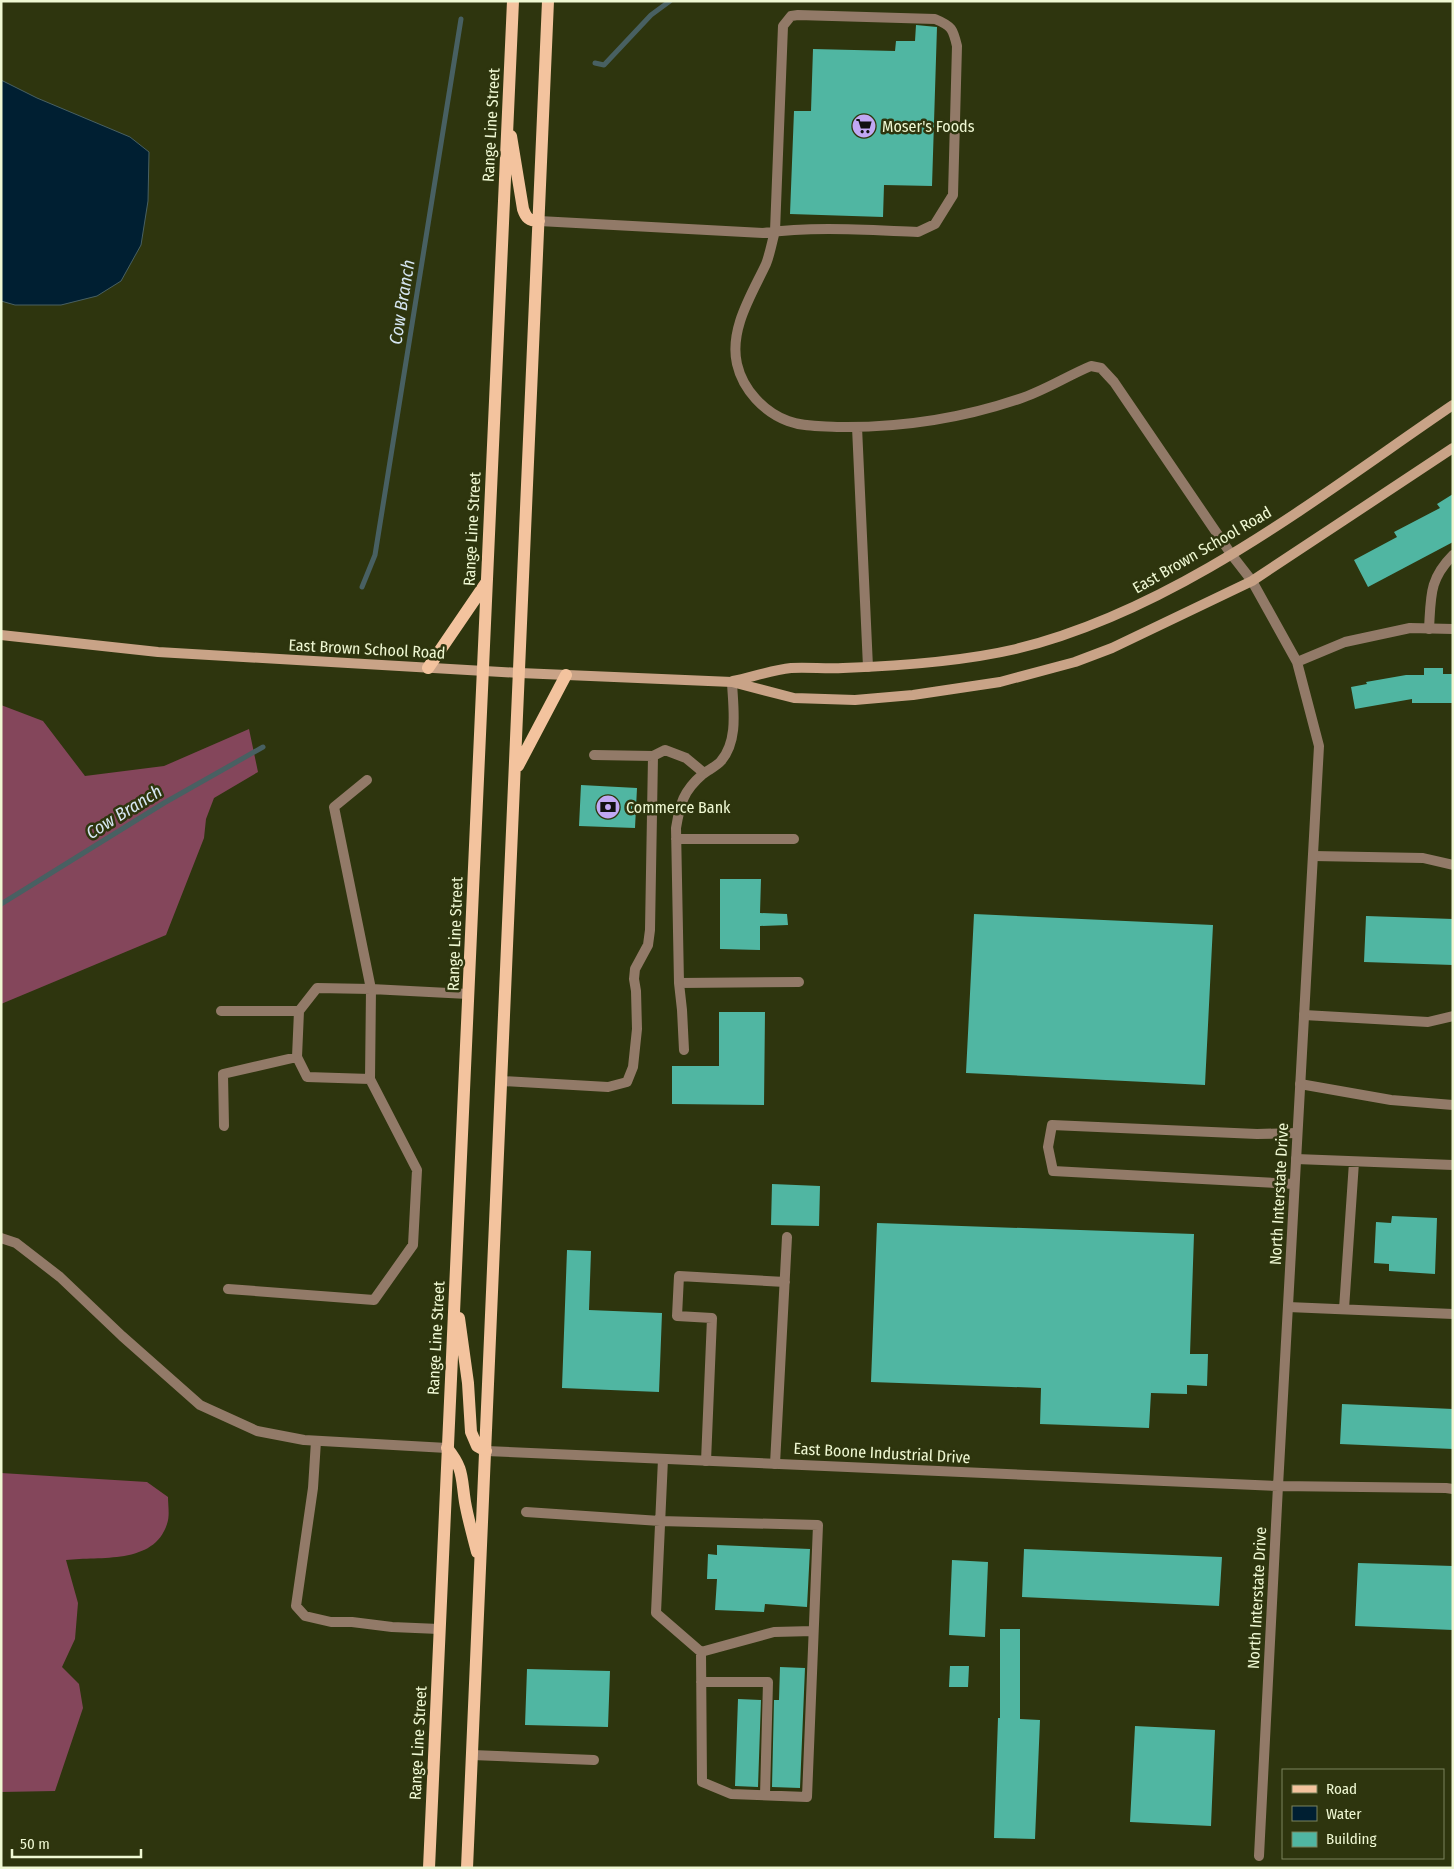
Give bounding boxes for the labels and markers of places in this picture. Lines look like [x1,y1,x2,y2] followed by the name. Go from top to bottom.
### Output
[851,113,877,139] supermarket icon: Moser's Foods
[882,117,975,136] place label: Moser's Foods
[595,794,621,820] bank icon: Commerce Bank
[626,798,731,817] place label: Commerce Bank

